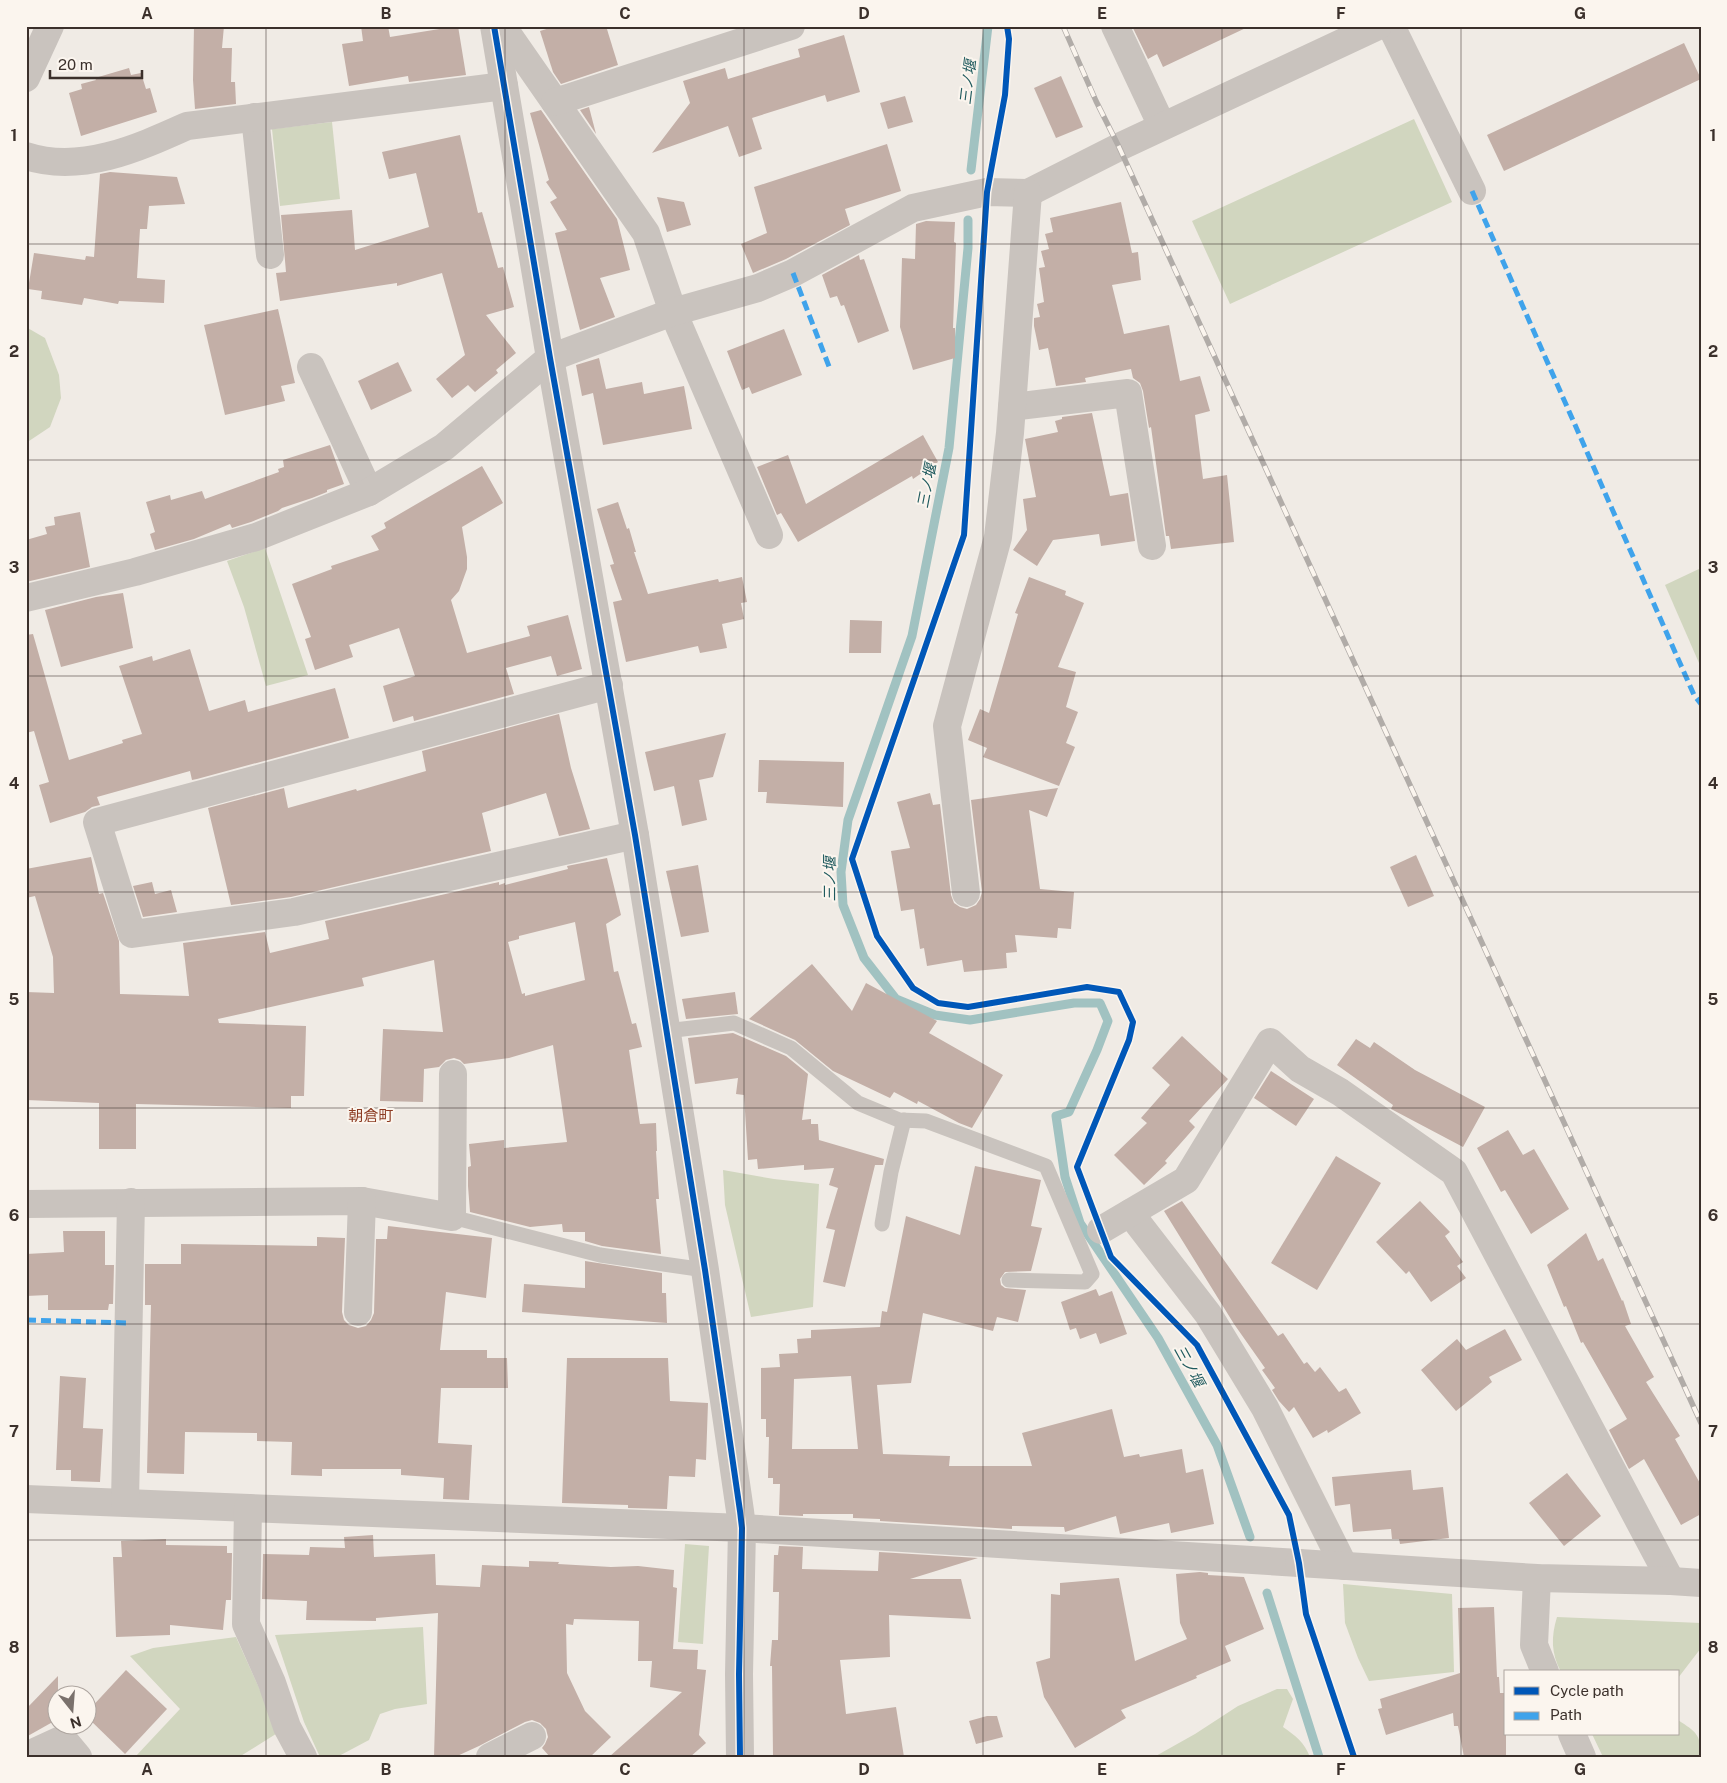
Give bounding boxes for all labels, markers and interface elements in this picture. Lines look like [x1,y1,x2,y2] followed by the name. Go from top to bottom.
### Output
[141,4,153,23] text: A
[381,4,392,23] text: B
[619,4,631,23] text: C
[858,4,870,23] text: D
[1097,4,1107,23] text: E
[1336,4,1346,23] text: F
[1574,4,1586,23] text: G
[50,48,142,80] scale bar
[58,56,93,73] text: 20 m
[956,56,979,105] water label: 三ノ堰
[11,126,17,145] text: 1
[1710,126,1716,145] text: 1
[9,342,19,361] text: 2
[1708,342,1718,361] text: 2
[914,459,940,510] water label: 三ノ堰
[9,558,19,577] text: 3
[1708,558,1718,577] text: 3
[9,774,20,793] text: 4
[1708,774,1719,793] text: 4
[821,854,838,902] water label: 三ノ堰
[9,990,20,1009] text: 5
[1708,990,1719,1009] text: 5
[348,1107,394,1124] district label: 朝倉町
[9,1206,19,1225] text: 6
[1708,1206,1718,1225] text: 6
[1171,1342,1209,1392] water label: 三ノ堰
[9,1422,19,1441] text: 7
[1708,1422,1718,1441] text: 7
[9,1638,20,1657] text: 8
[1708,1638,1719,1657] text: 8
[1504,1670,1680,1736] legend
[1550,1682,1624,1699] text: Cycle path
[48,1686,98,1736] north arrow
[1550,1706,1582,1723] text: Path
[68,1713,83,1732] text: N
[141,1760,153,1779] text: A
[381,1760,392,1779] text: B
[619,1760,631,1779] text: C
[858,1760,870,1779] text: D
[1097,1760,1107,1779] text: E
[1336,1760,1346,1779] text: F
[1574,1760,1586,1779] text: G

